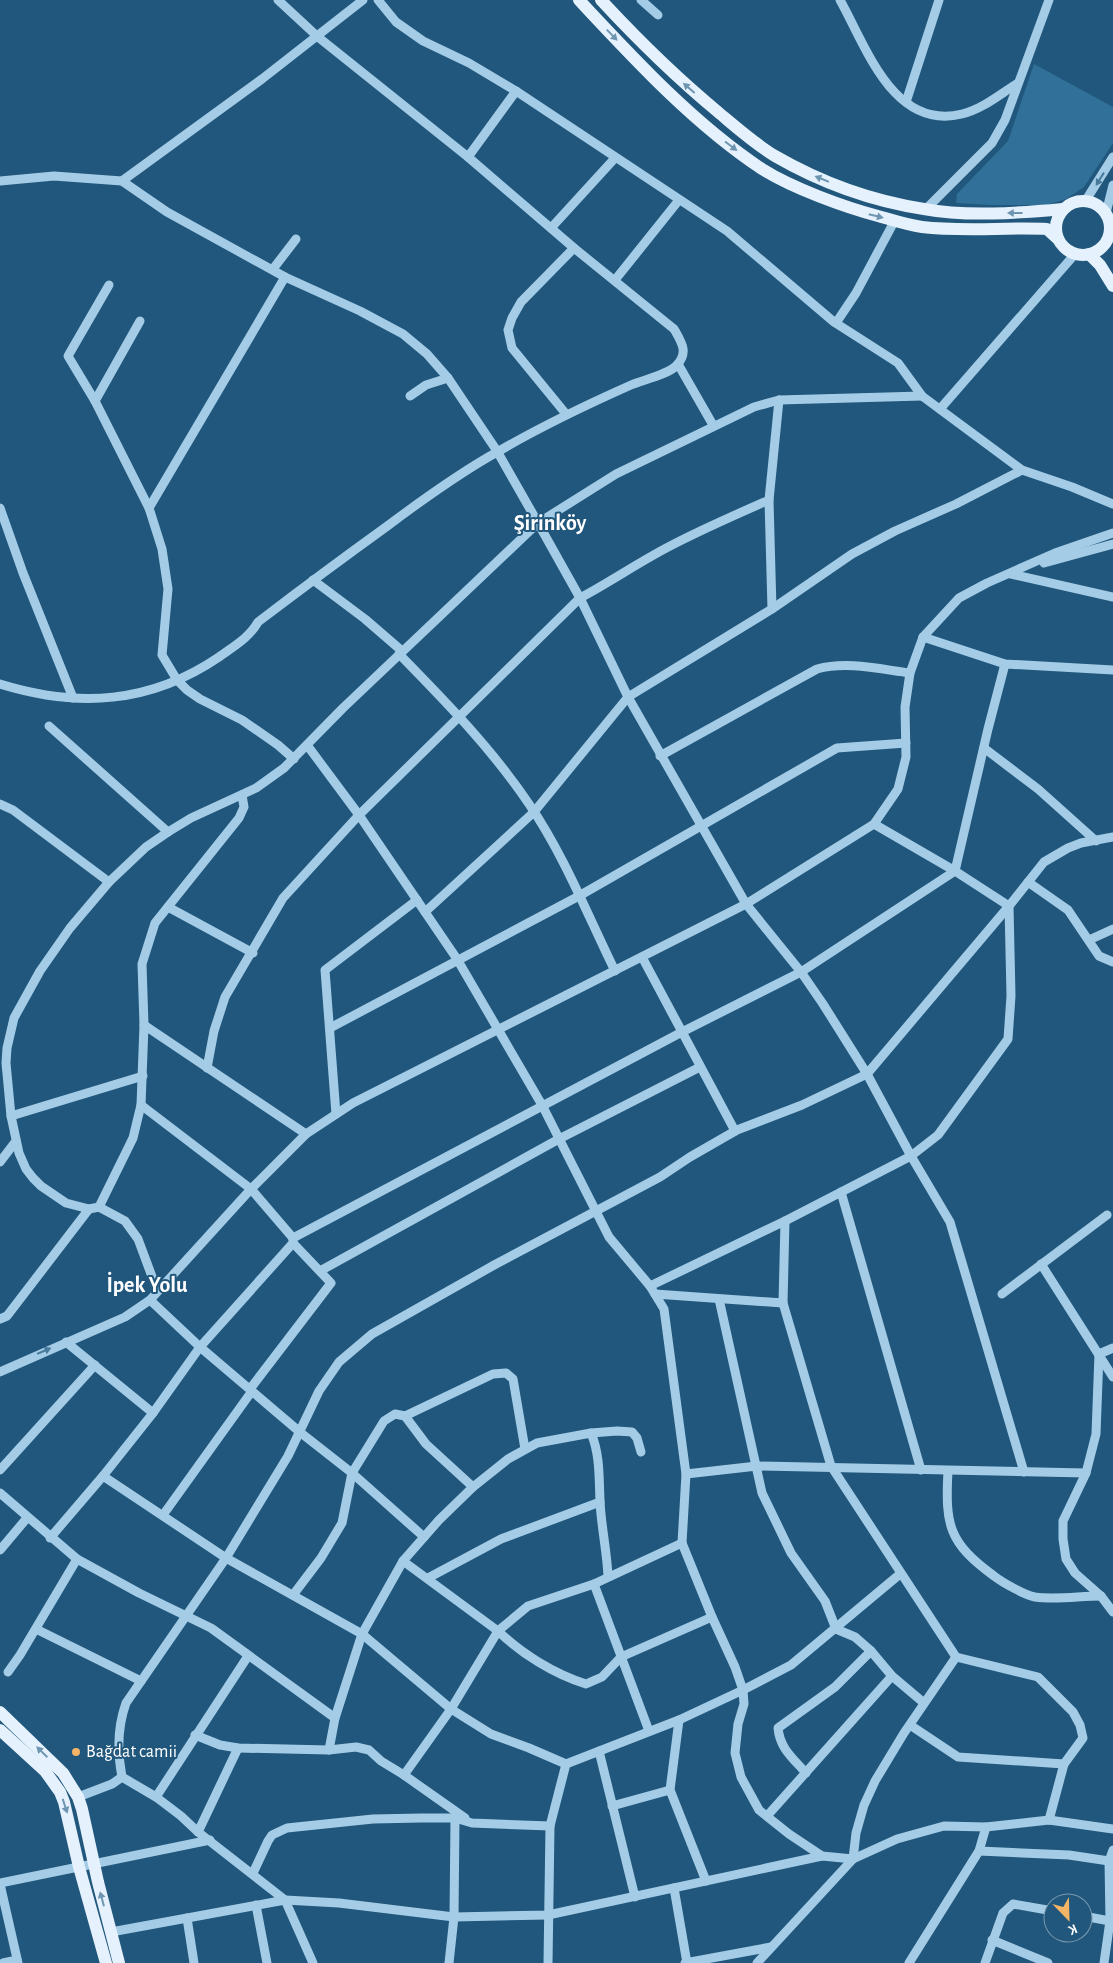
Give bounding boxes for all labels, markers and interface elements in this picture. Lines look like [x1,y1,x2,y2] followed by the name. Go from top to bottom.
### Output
[606,29,618,41] one-way arrow
[683,82,696,93] one-way arrow
[724,141,738,151] one-way arrow
[1095,172,1104,185] one-way arrow
[814,175,829,183] one-way arrow
[1007,209,1023,217] one-way arrow
[869,212,884,220] one-way arrow
[514,512,587,535] district label: Şirinköy
[106,1271,188,1296] district label: İpek Yolu
[37,1347,51,1355] one-way arrow
[86,1743,177,1761] place label: Bağdat camii
[37,1746,49,1758] one-way arrow
[70,1746,82,1758] marker: Bağdat camii
[61,1799,69,1814] one-way arrow
[98,1892,106,1907] one-way arrow
[1043,1893,1093,1943] north arrow
[1065,1921,1079,1937] text: K

